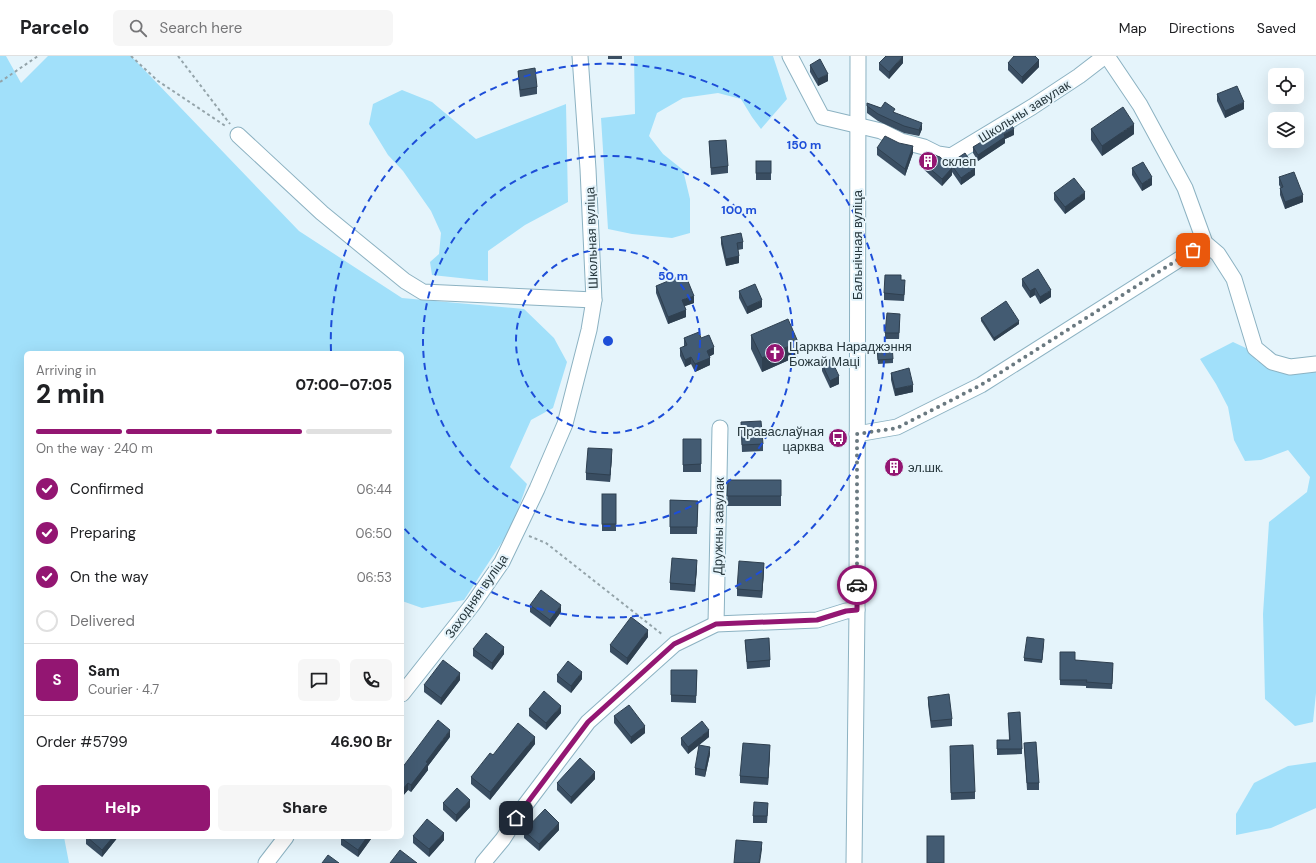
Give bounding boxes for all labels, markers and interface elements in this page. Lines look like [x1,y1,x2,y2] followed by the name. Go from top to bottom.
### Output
[113,10,393,46] search box
[20,15,89,40] text: Parcelo
[127,17,149,39] icon: search
[159,18,242,38] text: Search here
[1119,19,1147,37] text: Map
[1169,19,1235,37] text: Directions
[1257,19,1296,37] text: Saved
[1268,68,1304,148] map controls
[1268,68,1304,104] button: locate
[975,76,1074,147] street label: Школьны завулак
[1268,112,1304,148] button: layers
[787,137,821,153] text: 150 m
[917,150,939,172] building icon: склеп
[942,153,976,170] place label: склеп
[581,186,602,289] street label: Школьная вуліца
[849,189,866,300] street label: Бальнічная вуліца
[721,202,757,218] text: 100 m
[1176,233,1210,267] pin
[1182,239,1204,261] icon: bag
[658,268,688,284] text: 50 m
[601,334,615,348] centre of rings
[789,338,912,370] place label: Царква Нараджэння Божай Маці
[764,342,786,364] church icon: Царква Нараджэння Божай Маці
[36,362,96,379] text: Arriving in
[295,375,392,395] text: 07:00–07:05
[36,377,105,411] text: 2 min
[737,423,825,455] place label: Праваслаўная царква
[827,427,849,449] bus stop icon: Праваслаўная царква
[36,440,153,457] text: On the way · 240 m
[883,456,905,478] building icon: эл.шк.
[908,459,944,476] place label: эл.шк.
[709,477,728,575] street label: Дружны завулак
[36,478,58,500] icon: check
[70,479,144,499] text: Confirmed
[357,481,392,498] text: 06:44
[36,522,58,544] icon: check
[70,523,136,543] text: Preparing
[355,525,392,542] text: 06:50
[441,550,512,642] street label: Заходняя вуліца
[837,565,877,605] courier
[36,566,58,588] icon: check
[70,567,149,587] text: On the way
[357,569,392,586] text: 06:53
[846,574,868,596] icon: car
[70,611,135,631] text: Delivered
[298,659,340,701] button: chat
[350,659,392,701] button: phone
[88,661,120,681] text: Sam
[52,670,62,690] text: S
[88,681,159,698] text: Courier · 4.7
[36,732,128,752] text: Order #5799
[331,732,392,752] text: 46.90 Br
[36,785,210,831] button: Help
[218,785,392,831] button: Share
[499,801,533,835] pin
[505,807,527,829] icon: home

